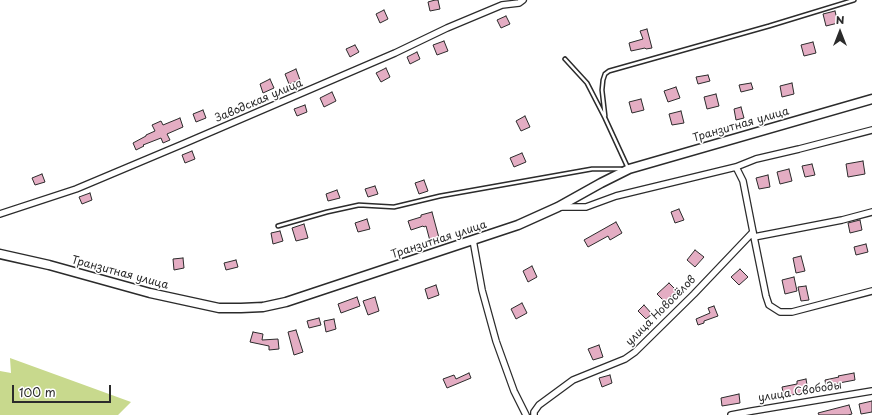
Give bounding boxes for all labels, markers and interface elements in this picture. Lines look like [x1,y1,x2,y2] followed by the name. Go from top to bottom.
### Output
[836,11,844,28] text: N
[820,12,860,52] north arrow
[213,77,305,125] street label: Заводская улица
[691,105,791,145] street label: Транзитная улица
[390,218,488,262] street label: Транзитная улица
[70,254,170,292] street label: Транзитная улица
[623,273,699,349] street label: улица Новосёлов
[14,377,113,403] scale bar
[757,379,843,405] street label: улица Свободы
[19,383,56,401] text: 100 m

